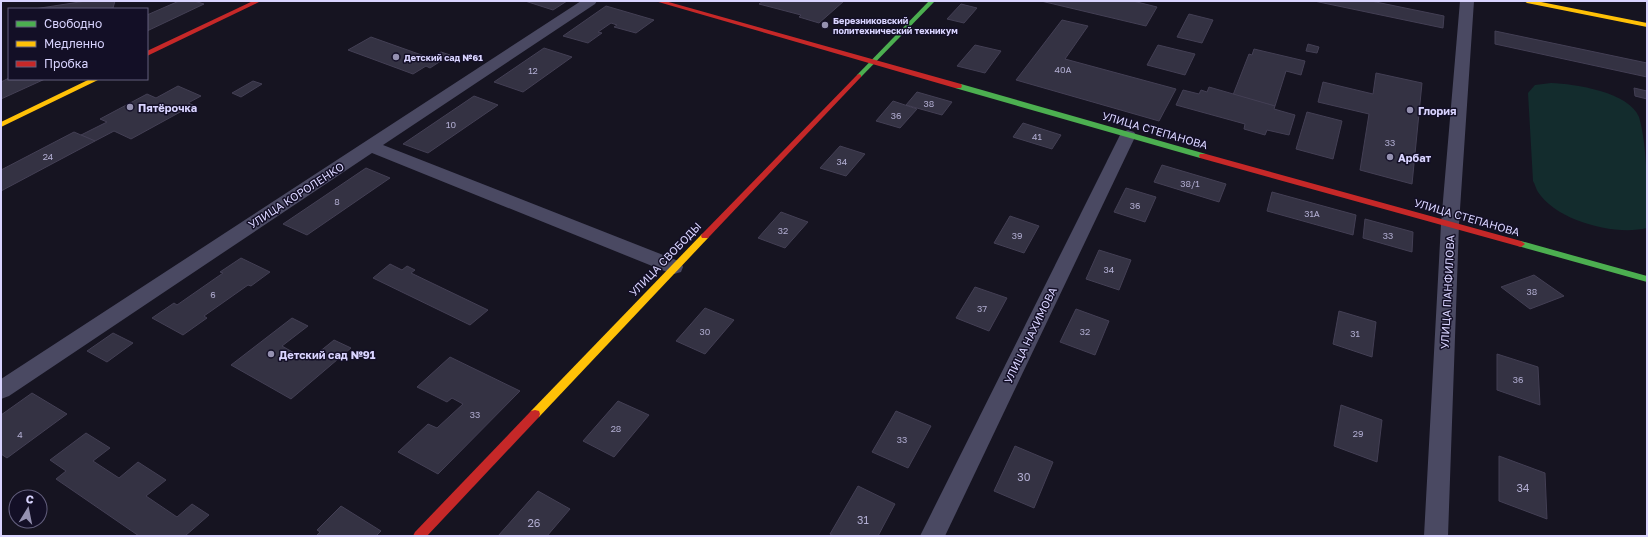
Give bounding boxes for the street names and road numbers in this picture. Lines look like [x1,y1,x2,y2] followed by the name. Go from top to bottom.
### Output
[1101,109,1210,151] street label: УЛИЦА СТЕПАНОВА
[246,159,346,231] street label: УЛИЦА КОРОЛЕНКО
[1413,196,1522,238] street label: УЛИЦА СТЕПАНОВА
[626,219,704,299] street label: УЛИЦА СВОБОДЫ
[1438,234,1457,349] street label: УЛИЦА ПАНФИЛОВА
[1001,284,1059,385] street label: УЛИЦА НАХИМОВА

